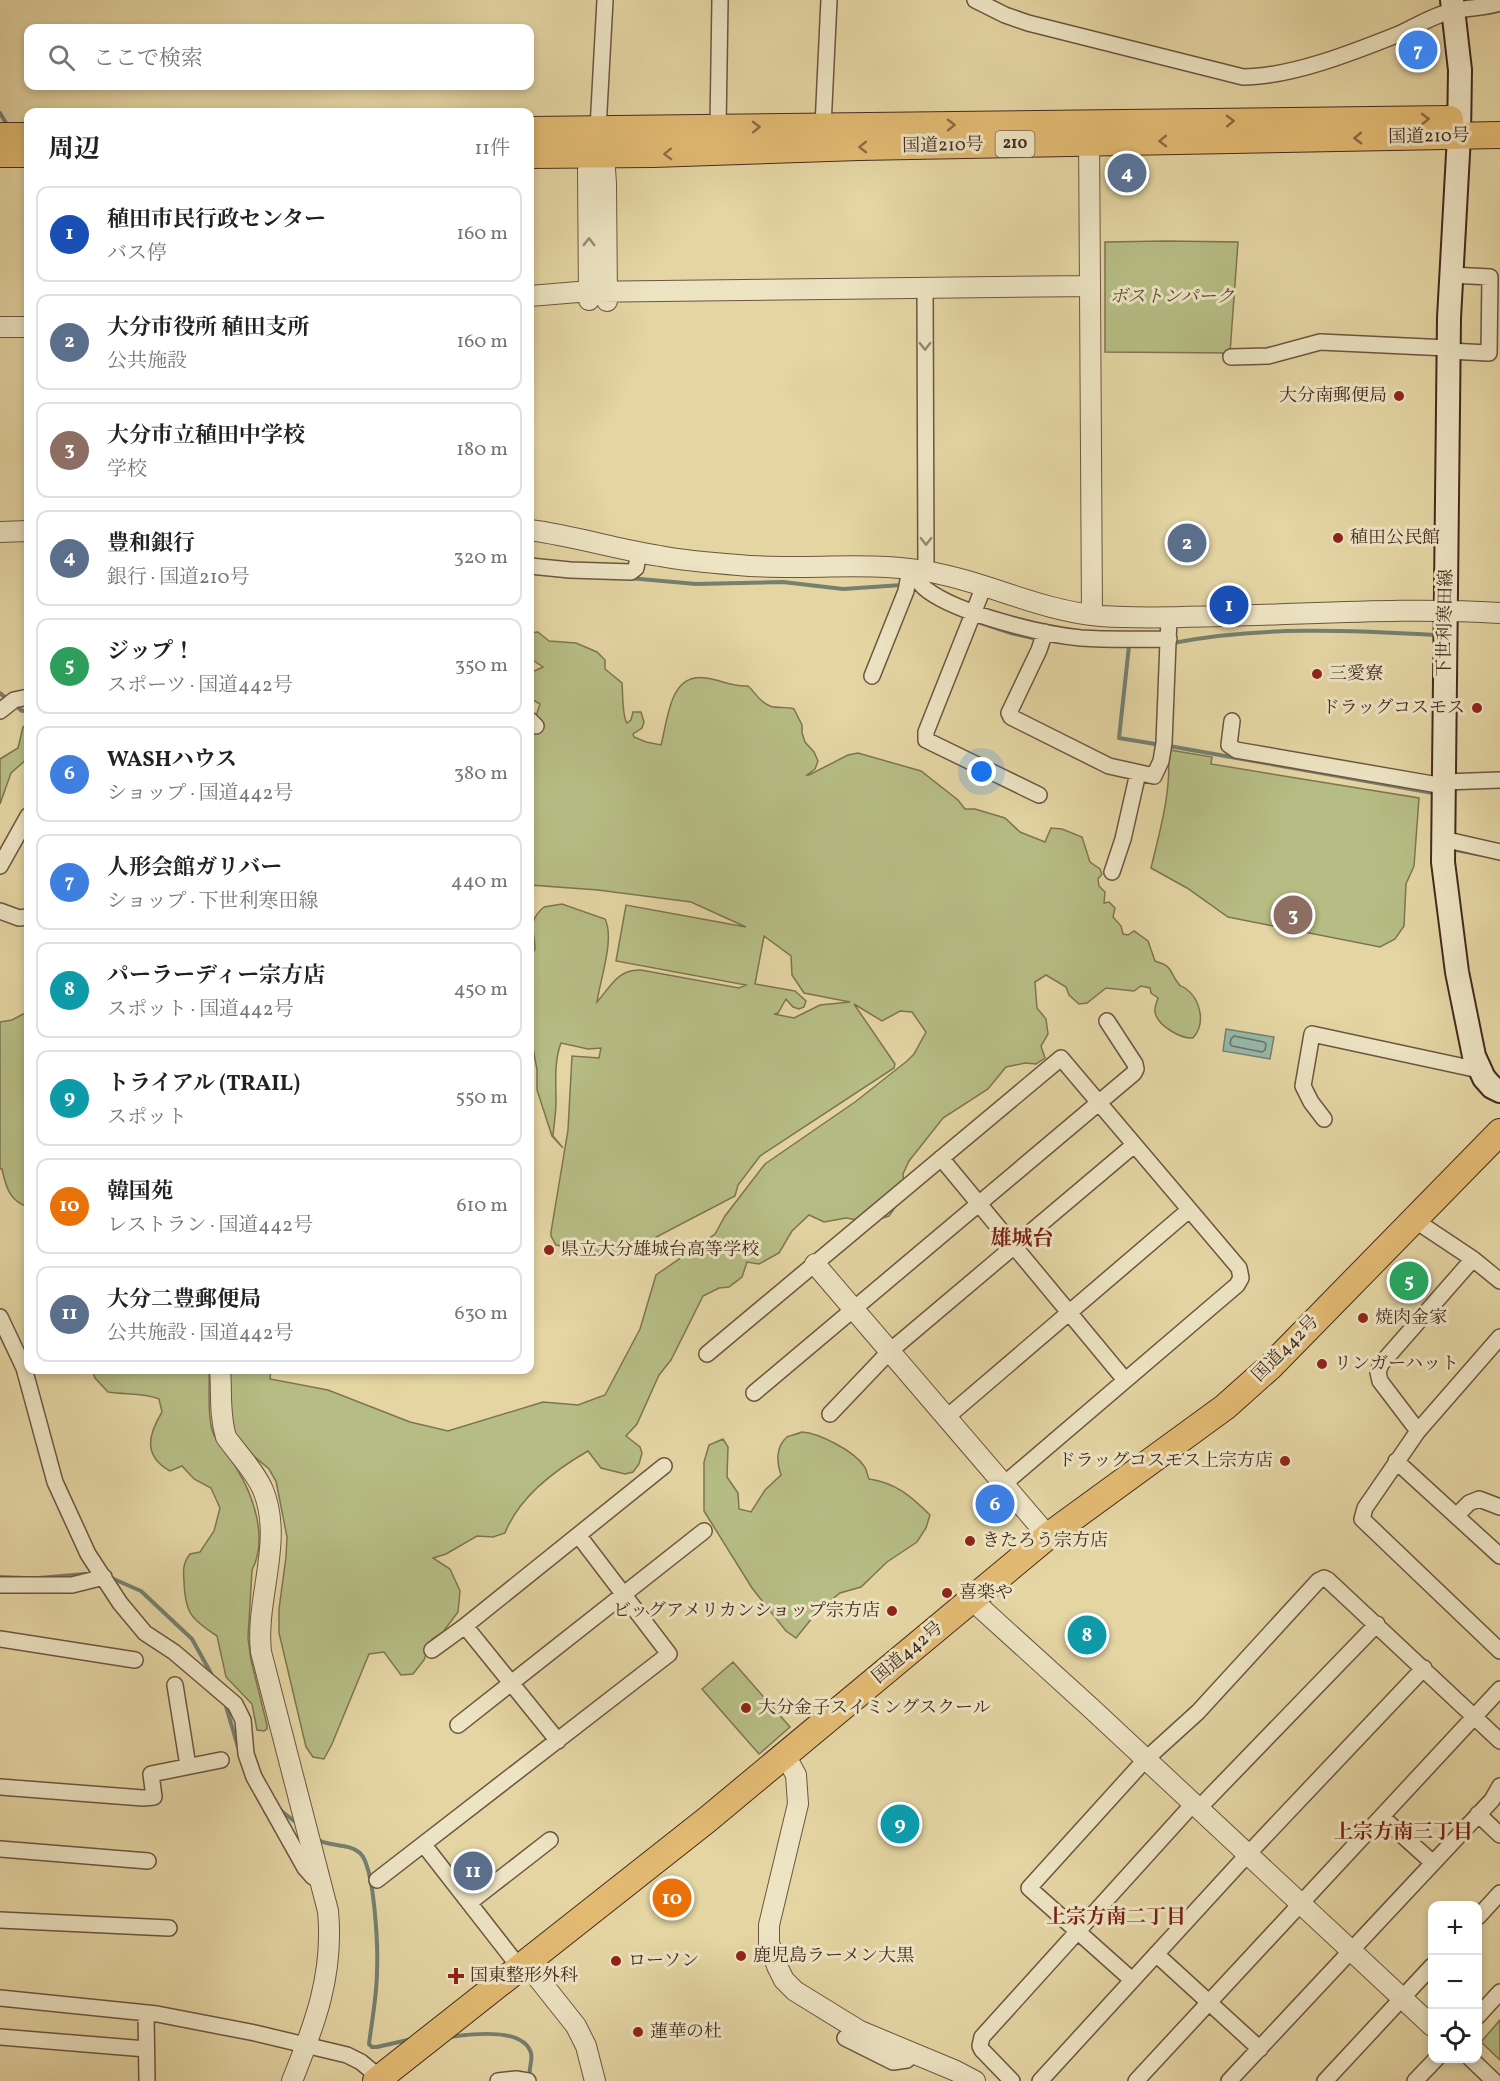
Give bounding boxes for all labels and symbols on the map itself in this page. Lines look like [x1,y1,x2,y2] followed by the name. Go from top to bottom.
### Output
[1398,28,1438,72] pin: 7
[1420,113,1429,125] one-way arrow
[1225,115,1234,127] one-way arrow
[946,119,955,131] one-way arrow
[751,121,760,133] one-way arrow
[1388,124,1470,150] street label: 国道210号
[996,131,1034,157] road number: 210
[1353,132,1362,144] one-way arrow
[902,133,984,159] street label: 国道210号
[1158,135,1167,148] one-way arrow
[858,141,867,153] one-way arrow
[663,147,672,160] one-way arrow
[1108,150,1146,195] pin: 4
[583,237,595,246] one-way arrow
[1110,285,1234,310] park label: ボストンパーク
[919,342,931,351] one-way arrow
[1279,384,1387,409] place label: 大分南郵便局
[1392,389,1406,403] marker: 大分南郵便局
[1168,520,1206,566] pin: 2
[1350,526,1440,551] place label: 稙田公民館
[1331,531,1345,545] marker: 稙田公民館
[920,537,932,546] one-way arrow
[1433,569,1459,677] street label: 下世利寒田線
[1210,582,1248,628] pin: 1
[1329,662,1383,687] place label: 三愛寮
[1310,667,1324,681] marker: 三愛寮
[1322,696,1465,721] place label: ドラッグコスモス
[1470,701,1484,715] marker: ドラッグコスモス
[967,757,996,786] your location
[1274,892,1312,938] pin: 3
[991,1225,1054,1254] district label: 雄城台
[561,1238,759,1263] place label: 県立大分雄城台高等学校
[542,1243,556,1257] marker: 県立大分雄城台高等学校
[1390,1258,1428,1304] pin: 5
[1375,1306,1447,1331] place label: 焼肉金家
[1247,1310,1325,1388] street label: 国道442号
[1356,1311,1370,1325] marker: 焼肉金家
[1334,1352,1459,1377] place label: リンガーハット
[1315,1357,1329,1371] marker: リンガーハット
[1058,1449,1273,1474] place label: ドラッグコスモス上宗方店
[1278,1454,1292,1468] marker: ドラッグコスモス上宗方店
[976,1482,1014,1526] pin: 6
[982,1529,1108,1554] place label: きたろう宗方店
[963,1534,977,1548] marker: きたろう宗方店
[959,1581,1013,1606] place label: 喜楽や
[940,1586,954,1600] marker: 喜楽や
[613,1599,880,1624] place label: ビッグアメリカンショップ宗方店
[885,1604,899,1618] marker: ビッグアメリカンショップ宗方店
[1068,1612,1106,1658] pin: 8
[867,1616,949,1690] street label: 国道442号
[758,1696,991,1721] place label: 大分金子スイミングスクール
[739,1701,753,1715] marker: 大分金子スイミングスクール
[880,1802,920,1846] pin: 9
[1333,1819,1473,1847] district label: 上宗方南三丁目
[454,1848,492,1894] pin: 11
[652,1876,692,1920] pin: 10
[1046,1904,1186,1932] district label: 上宗方南二丁目
[753,1944,914,1969] place label: 鹿児島ラーメン大黒
[628,1949,699,1974] place label: ローソン
[734,1949,748,1963] marker: 鹿児島ラーメン大黒
[609,1954,623,1968] marker: ローソン
[470,1964,578,1989] place label: 国東整形外科
[447,1967,465,1985] marker: 国東整形外科
[650,2020,722,2045] place label: 蓮華の杜
[631,2025,645,2039] marker: 蓮華の杜

